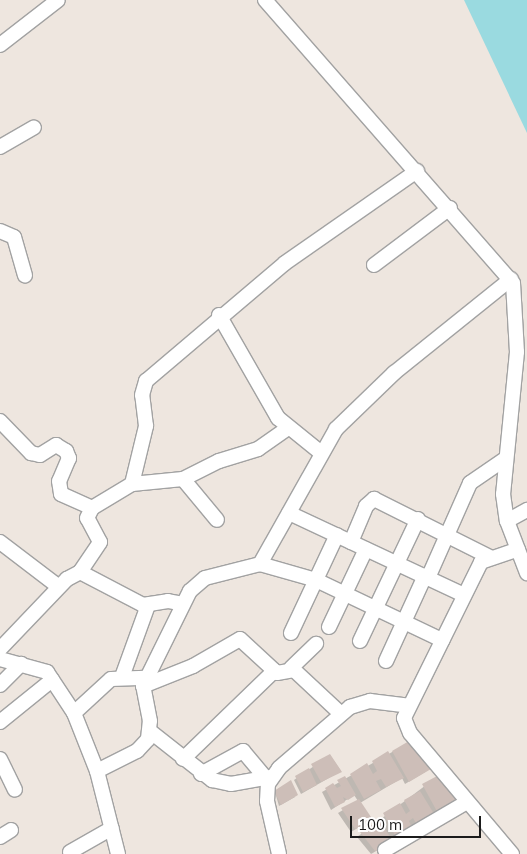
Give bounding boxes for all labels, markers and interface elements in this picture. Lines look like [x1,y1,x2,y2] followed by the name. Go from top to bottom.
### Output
[352,806,483,838] scale bar
[358,815,402,834] text: 100 m

